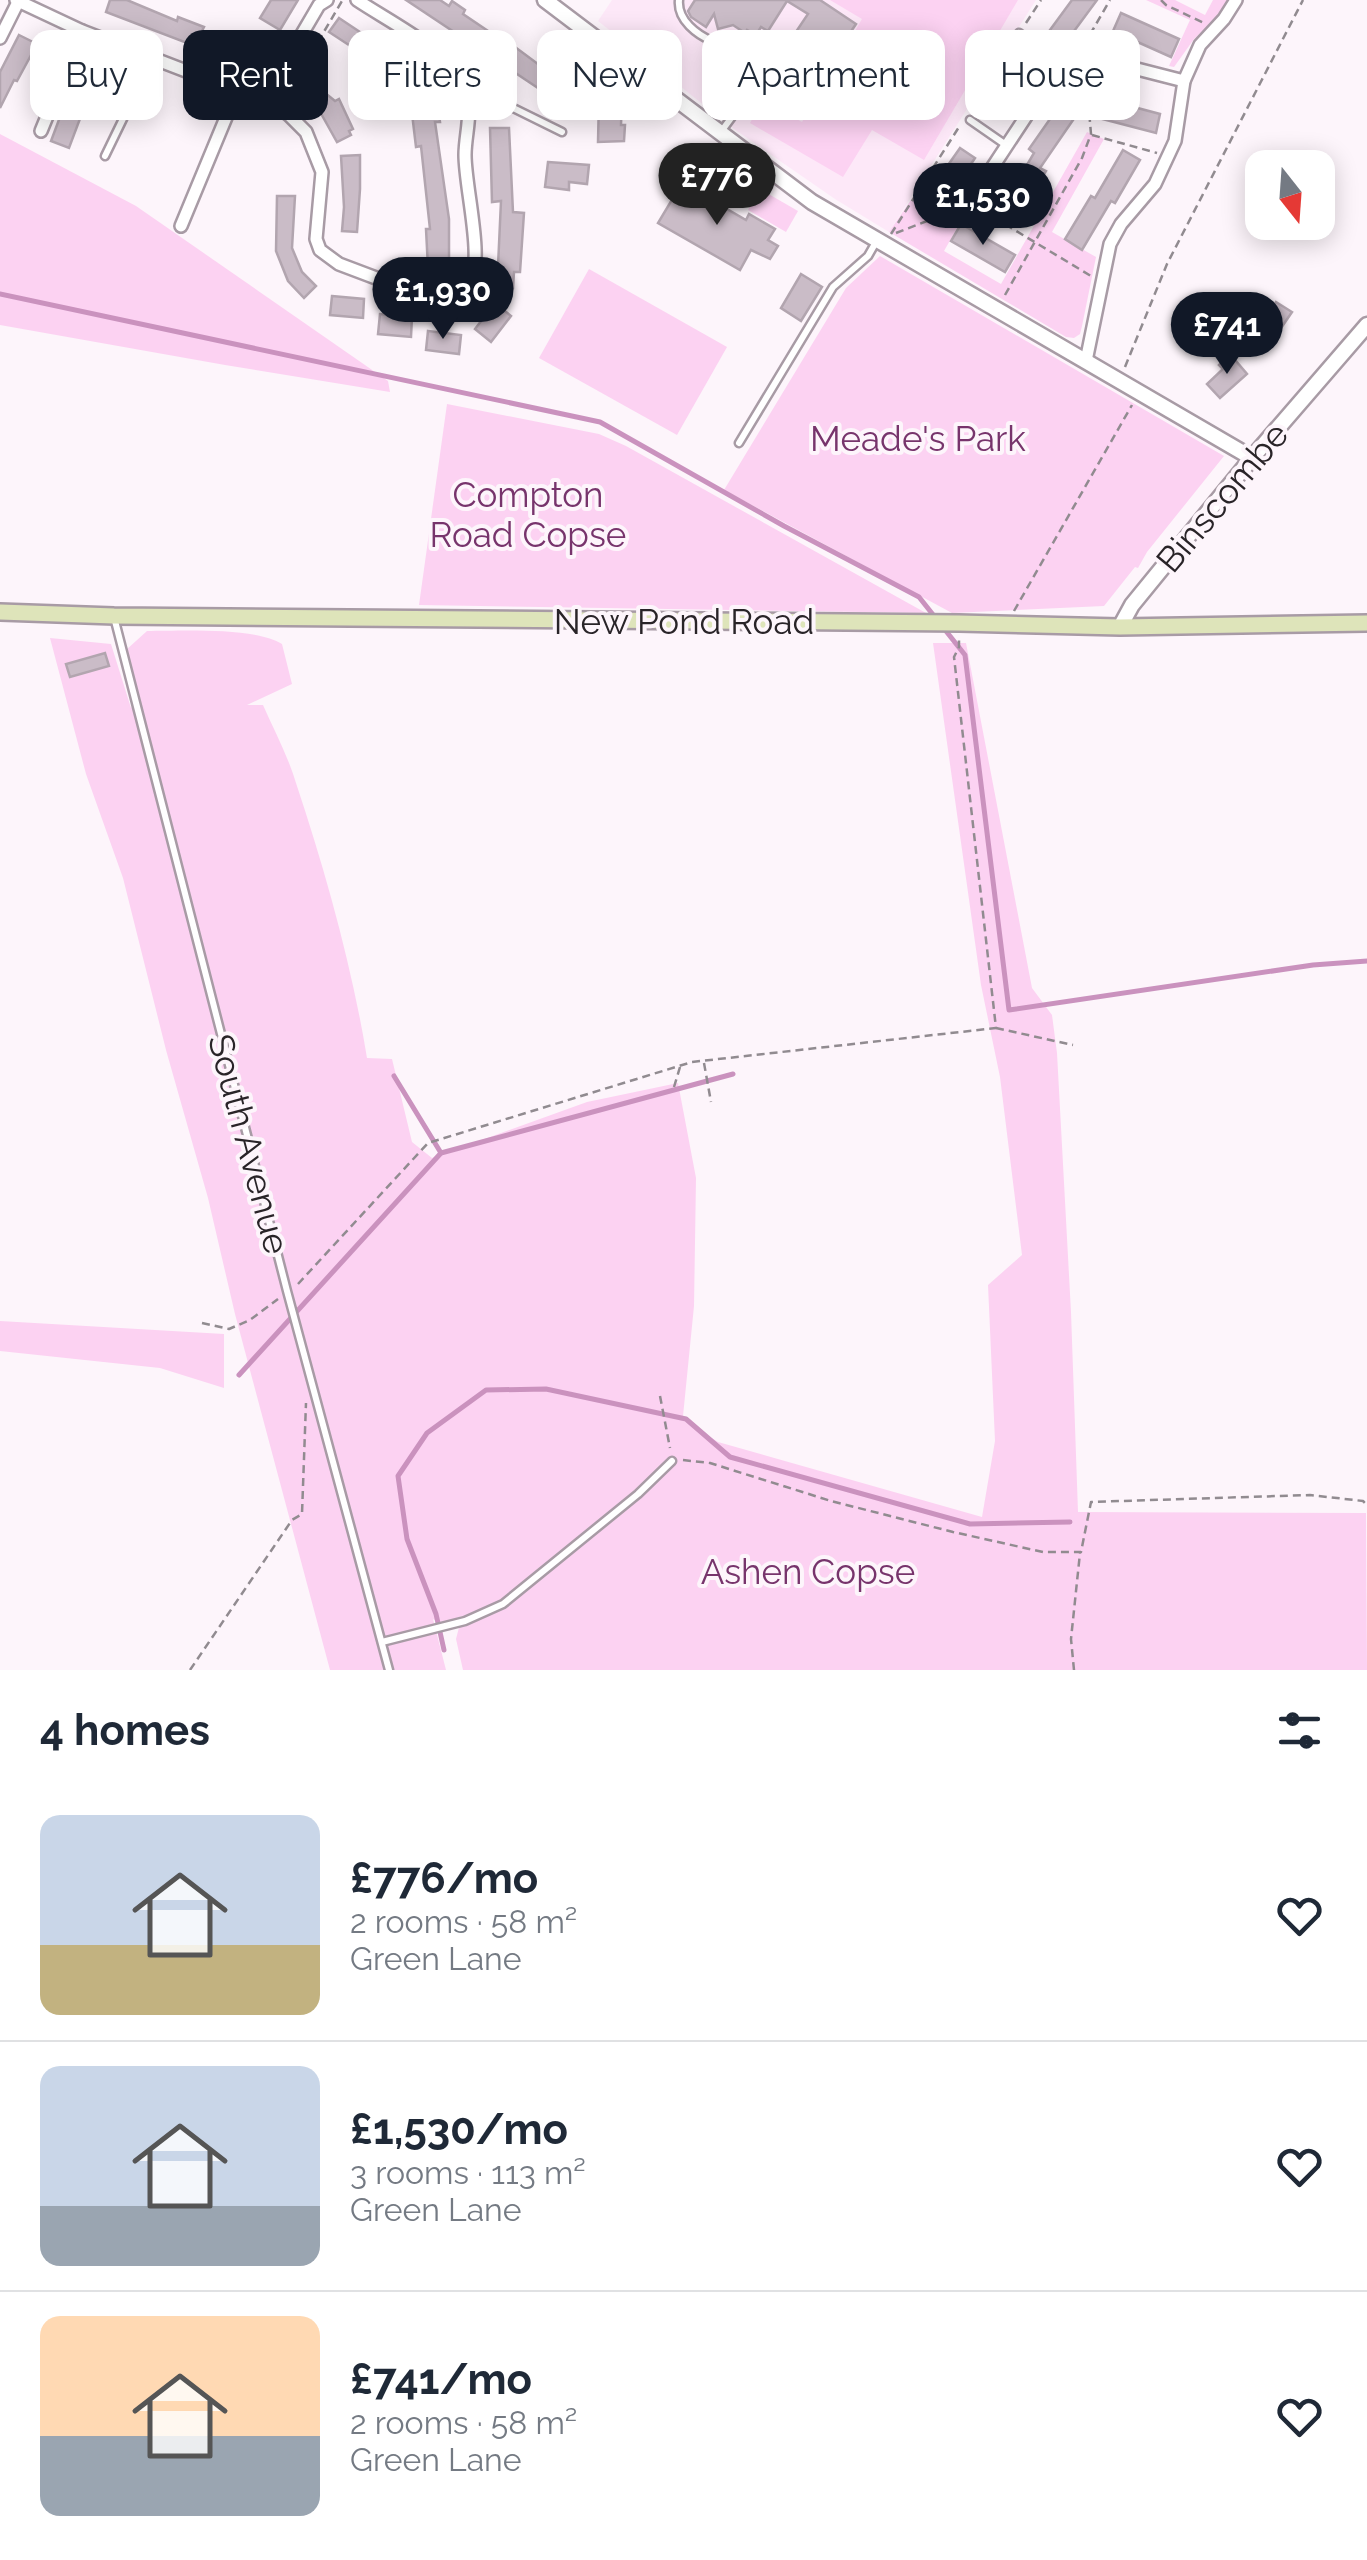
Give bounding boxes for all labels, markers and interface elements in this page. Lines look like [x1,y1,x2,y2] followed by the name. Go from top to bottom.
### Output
[30,30,163,120] chip: Buy
[183,30,328,120] chip: Rent
[348,30,517,120] chip: Filters
[537,30,682,120] chip: New
[702,30,945,120] chip: Apartment
[965,30,1140,120] chip: House
[658,143,776,228] pin: £776
[1245,150,1335,240] north arrow
[1245,150,1335,240] map controls
[681,157,753,194] text: £776
[902,163,1064,248] pin: £1,530
[935,177,1031,214] text: £1,530
[362,257,524,342] pin: £1,930
[394,271,492,308] text: £1,930
[1168,292,1286,377] pin: £741
[1193,306,1261,343] text: £741
[1148,414,1296,580] street label: Binscombe
[810,418,1026,459] park label: Meade's Park
[430,474,626,555] park label: Compton Road Copse
[554,601,814,642] street label: New Pond Road
[200,1030,298,1258] street label: South Avenue
[701,1551,915,1592] park label: Ashen Copse
[1272,1703,1327,1758] icon: filters
[40,1706,210,1755] text: 4 homes
[350,1854,538,1903] text: £776/mo
[120,1855,240,1975] icon: home
[1272,1888,1327,1943] icon: heart
[350,1903,577,1940] text: 2 rooms · 58 m²
[350,1940,522,1977] text: Green Lane
[350,2105,568,2154] text: £1,530/mo
[120,2106,240,2226] icon: home
[1272,2139,1327,2194] icon: heart
[350,2154,586,2191] text: 3 rooms · 113 m²
[350,2191,522,2228] text: Green Lane
[350,2355,532,2404] text: £741/mo
[120,2356,240,2476] icon: home
[1272,2389,1327,2444] icon: heart
[350,2404,577,2441] text: 2 rooms · 58 m²
[350,2441,522,2478] text: Green Lane

